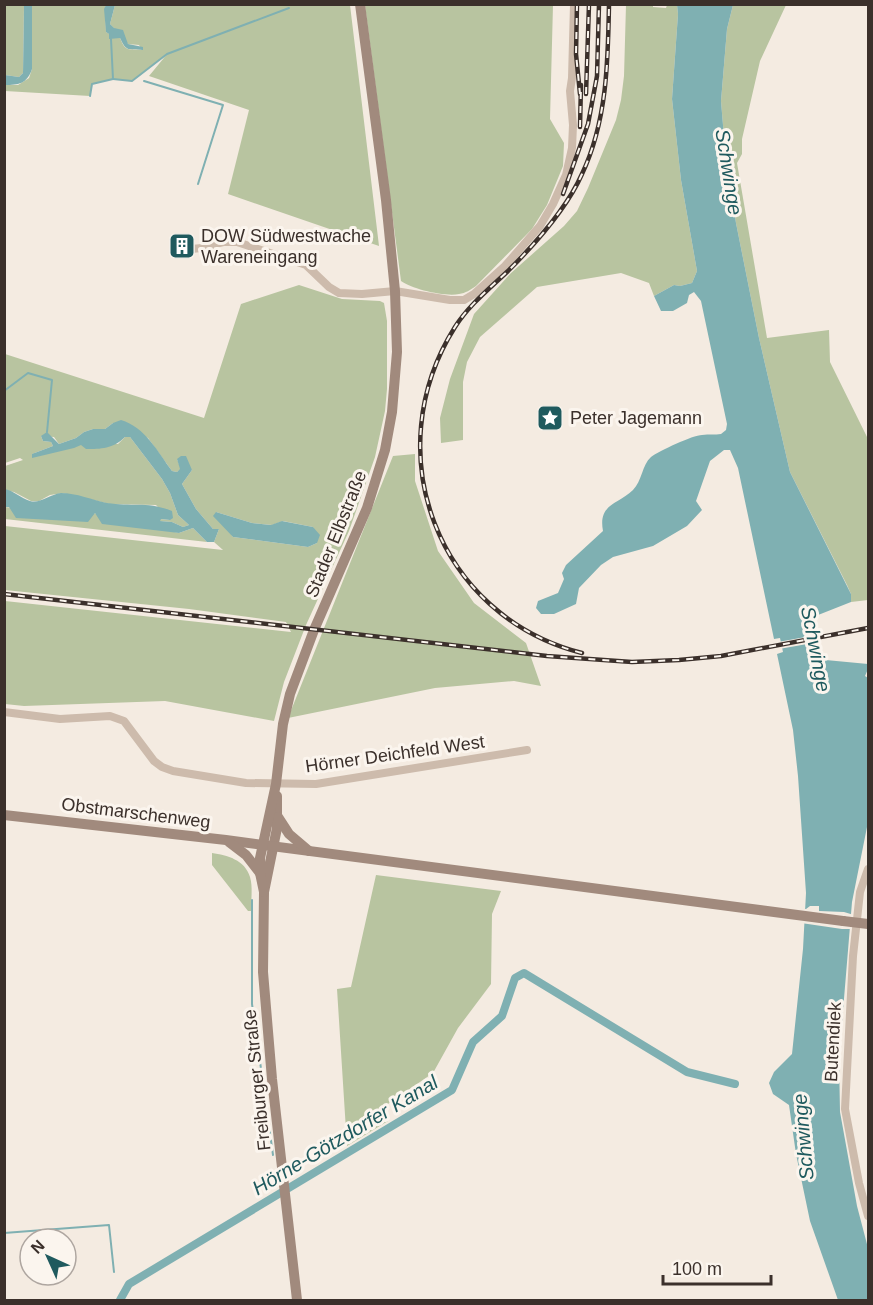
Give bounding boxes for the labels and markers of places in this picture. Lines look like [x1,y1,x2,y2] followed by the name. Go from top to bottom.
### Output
[201,226,371,267] place label: DOW Südwestwache Wareneingang
[167,231,197,261] building icon: DOW Südwestwache Wareneingang
[535,403,565,433] place icon: Peter Jagemann
[570,408,702,428] place label: Peter Jagemann

